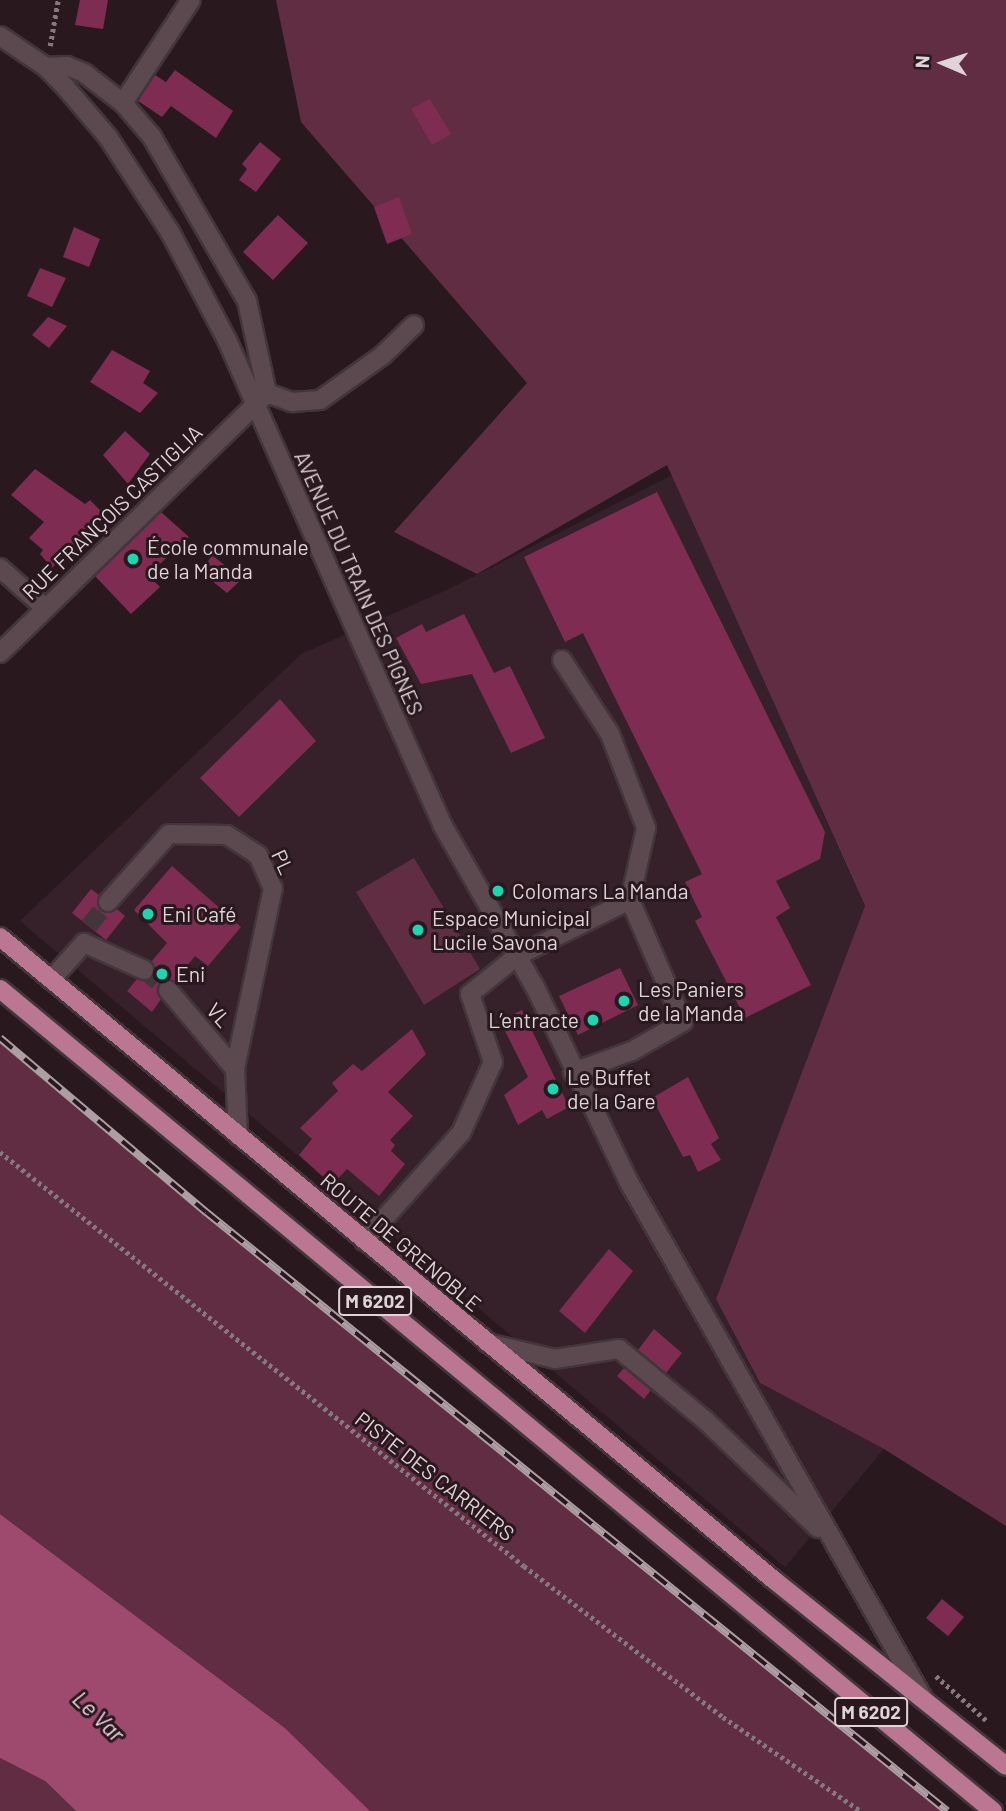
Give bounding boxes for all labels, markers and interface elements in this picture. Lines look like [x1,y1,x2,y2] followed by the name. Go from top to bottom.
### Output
[908,28,978,98] north arrow
[910,55,933,69] text: N
[17,419,207,605] street label: RUE FRANÇOIS CASTIGLIA
[289,447,429,719] street label: AVENUE DU TRAIN DES PIGNES
[147,534,309,584] place label: École communale de la Manda
[125,551,141,567] marker: École communale de la Manda
[266,846,300,878] street label: PL
[512,878,688,904] place label: Colomars La Manda
[490,883,506,899] marker: Colomars La Manda
[162,901,237,927] place label: Eni Café
[432,905,590,955] place label: Espace Municipal Lucile Savona
[140,906,156,922] marker: Eni Café
[410,922,426,938] marker: Espace Municipal Lucile Savona
[176,961,205,987] place label: Eni
[154,966,170,982] marker: Eni
[638,976,744,1026] place label: Les Paniers de la Manda
[616,993,632,1009] marker: Les Paniers de la Manda
[202,998,236,1032] street label: VL
[488,1007,579,1033] place label: L’entracte
[585,1012,601,1028] marker: L’entracte
[567,1064,656,1114] place label: Le Buffet de la Gare
[545,1081,561,1097] marker: Le Buffet de la Gare
[316,1168,486,1316] street label: ROUTE DE GRENOBLE
[336,1286,414,1316] road number: M 6202
[350,1406,520,1546] street label: PISTE DES CARRIERS
[67,1685,131,1747] water label: Le Var
[832,1696,910,1728] road number: M 6202

